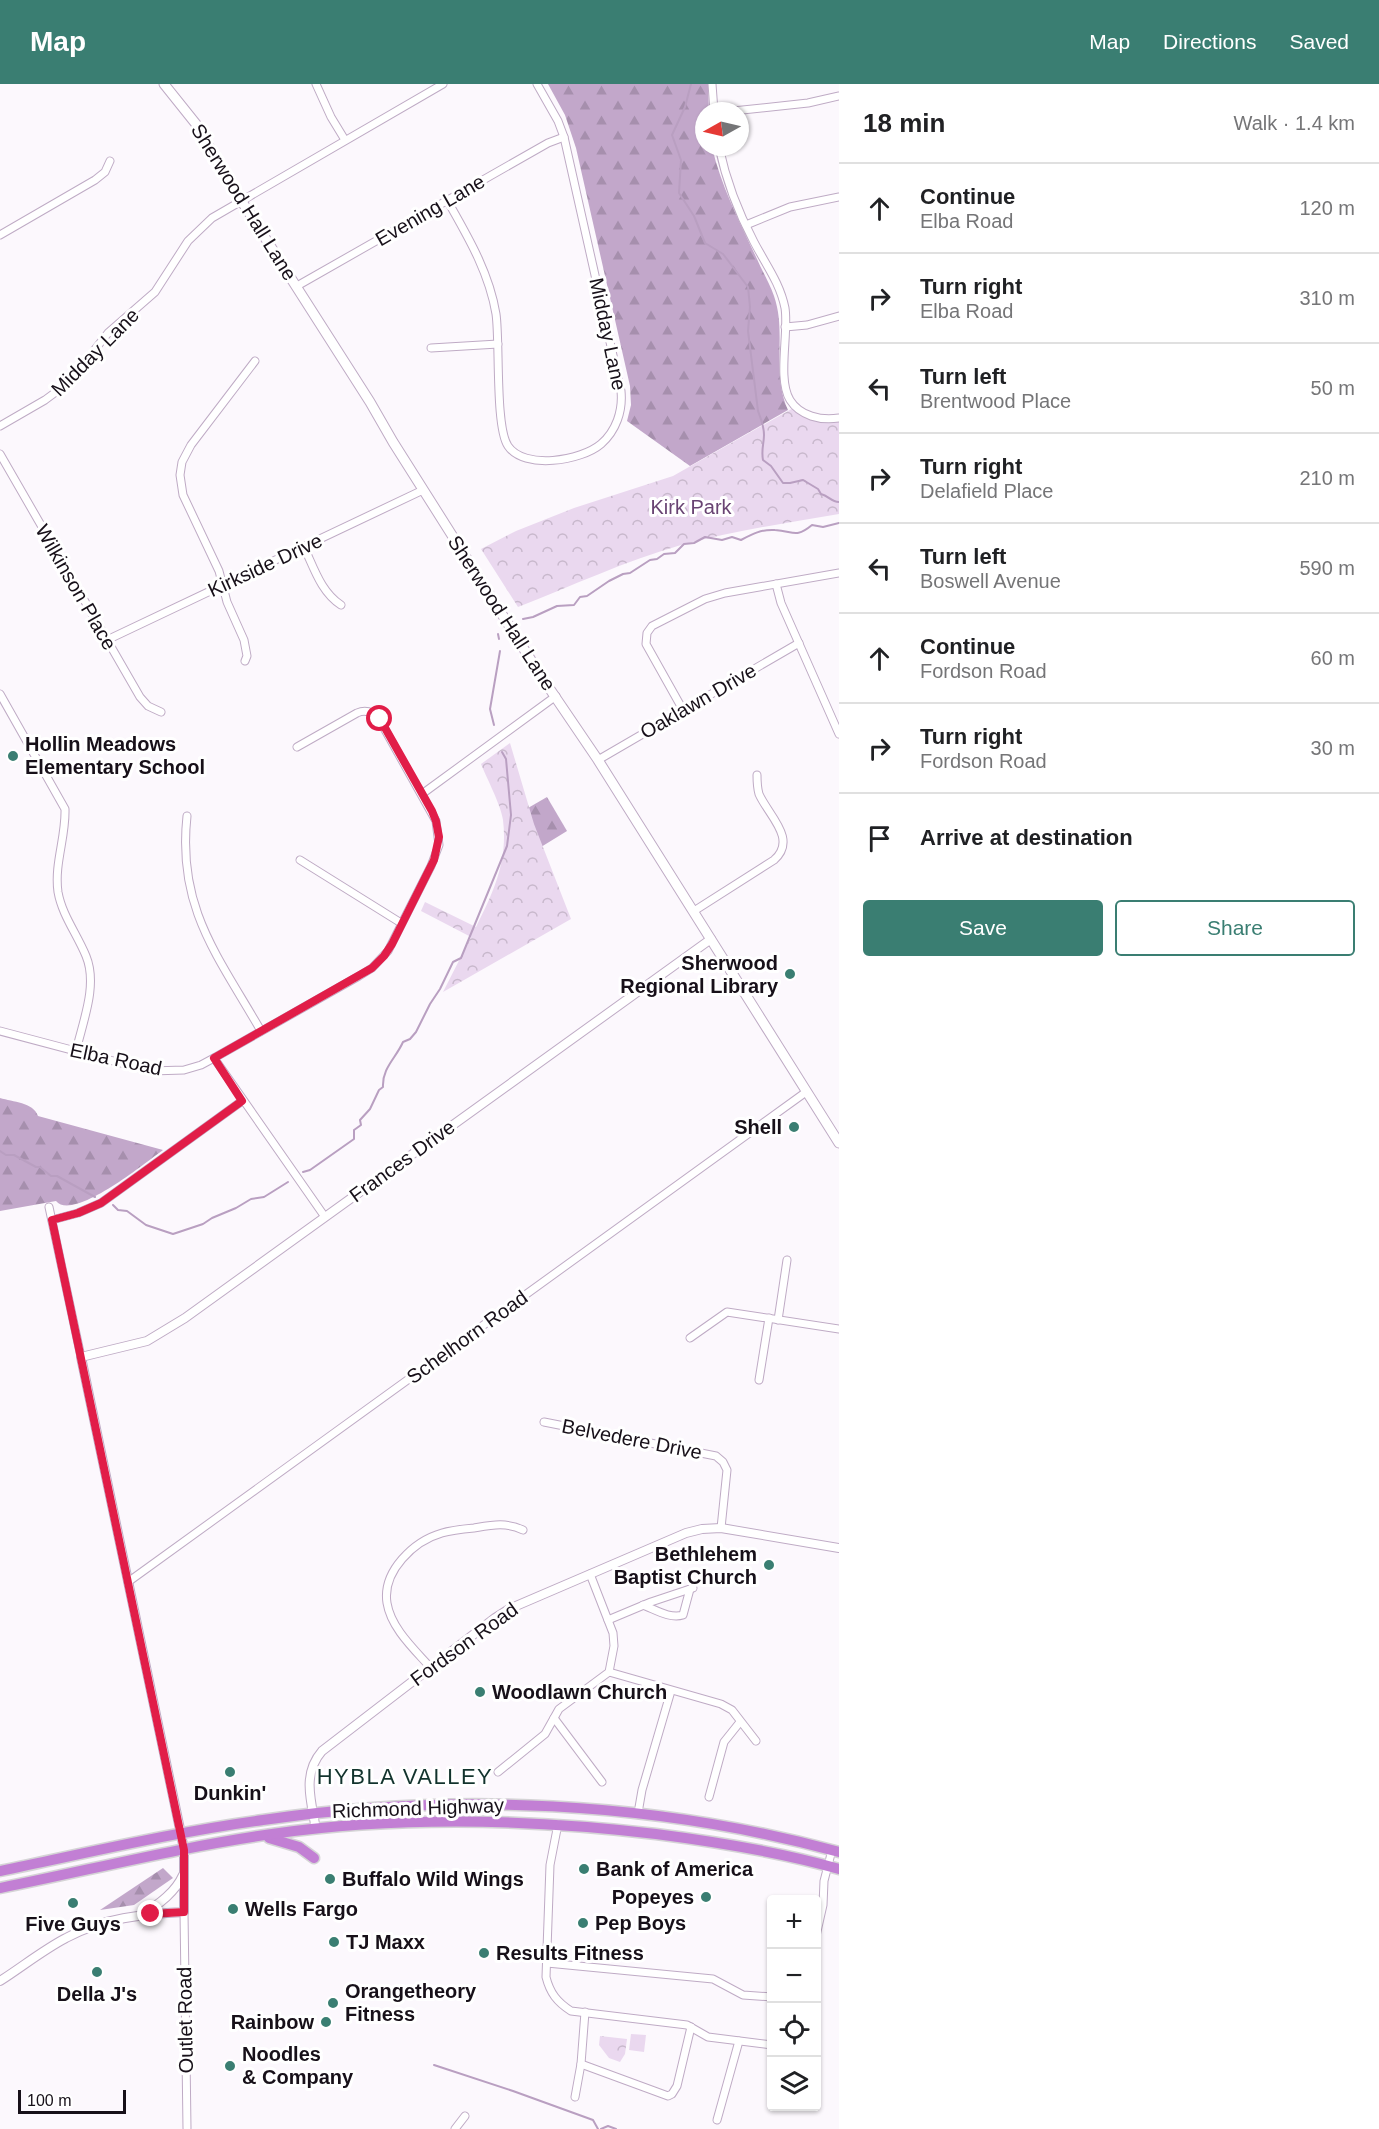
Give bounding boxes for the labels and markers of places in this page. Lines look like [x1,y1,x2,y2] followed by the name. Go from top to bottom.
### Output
[25,733,205,778] place label: Hollin Meadows Elementary School
[6,749,20,763] marker: Hollin Meadows Elementary School
[620,952,779,997] place label: Sherwood Regional Library
[783,967,797,981] marker: Sherwood Regional Library
[734,1116,782,1138] place label: Shell
[787,1120,801,1134] marker: Shell
[614,1543,757,1588] place label: Bethlehem Baptist Church
[762,1558,776,1572] marker: Bethlehem Baptist Church
[492,1681,667,1703] place label: Woodlawn Church
[473,1685,487,1699] marker: Woodlawn Church
[223,1765,237,1779] marker: Dunkin'
[194,1782,266,1804] place label: Dunkin'
[596,1858,754,1880] place label: Bank of America
[577,1862,591,1876] marker: Bank of America
[342,1868,524,1890] place label: Buffalo Wild Wings
[323,1872,337,1886] marker: Buffalo Wild Wings
[612,1886,694,1908] place label: Popeyes
[699,1890,713,1904] marker: Popeyes
[66,1896,80,1910] marker: Five Guys
[245,1898,358,1920] place label: Wells Fargo
[226,1902,240,1916] marker: Wells Fargo
[595,1912,686,1934] place label: Pep Boys
[25,1913,121,1935] place label: Five Guys
[576,1916,590,1930] marker: Pep Boys
[346,1931,425,1953] place label: TJ Maxx
[327,1935,341,1949] marker: TJ Maxx
[496,1942,644,1964] place label: Results Fitness
[477,1946,491,1960] marker: Results Fitness
[90,1965,104,1979] marker: Della J's
[345,1980,477,2025] place label: Orangetheory Fitness
[57,1983,137,2005] place label: Della J's
[326,1996,340,2010] marker: Orangetheory Fitness
[231,2011,314,2033] place label: Rainbow
[319,2015,333,2029] marker: Rainbow
[242,2043,354,2088] place label: Noodles & Company
[223,2059,237,2073] marker: Noodles & Company

